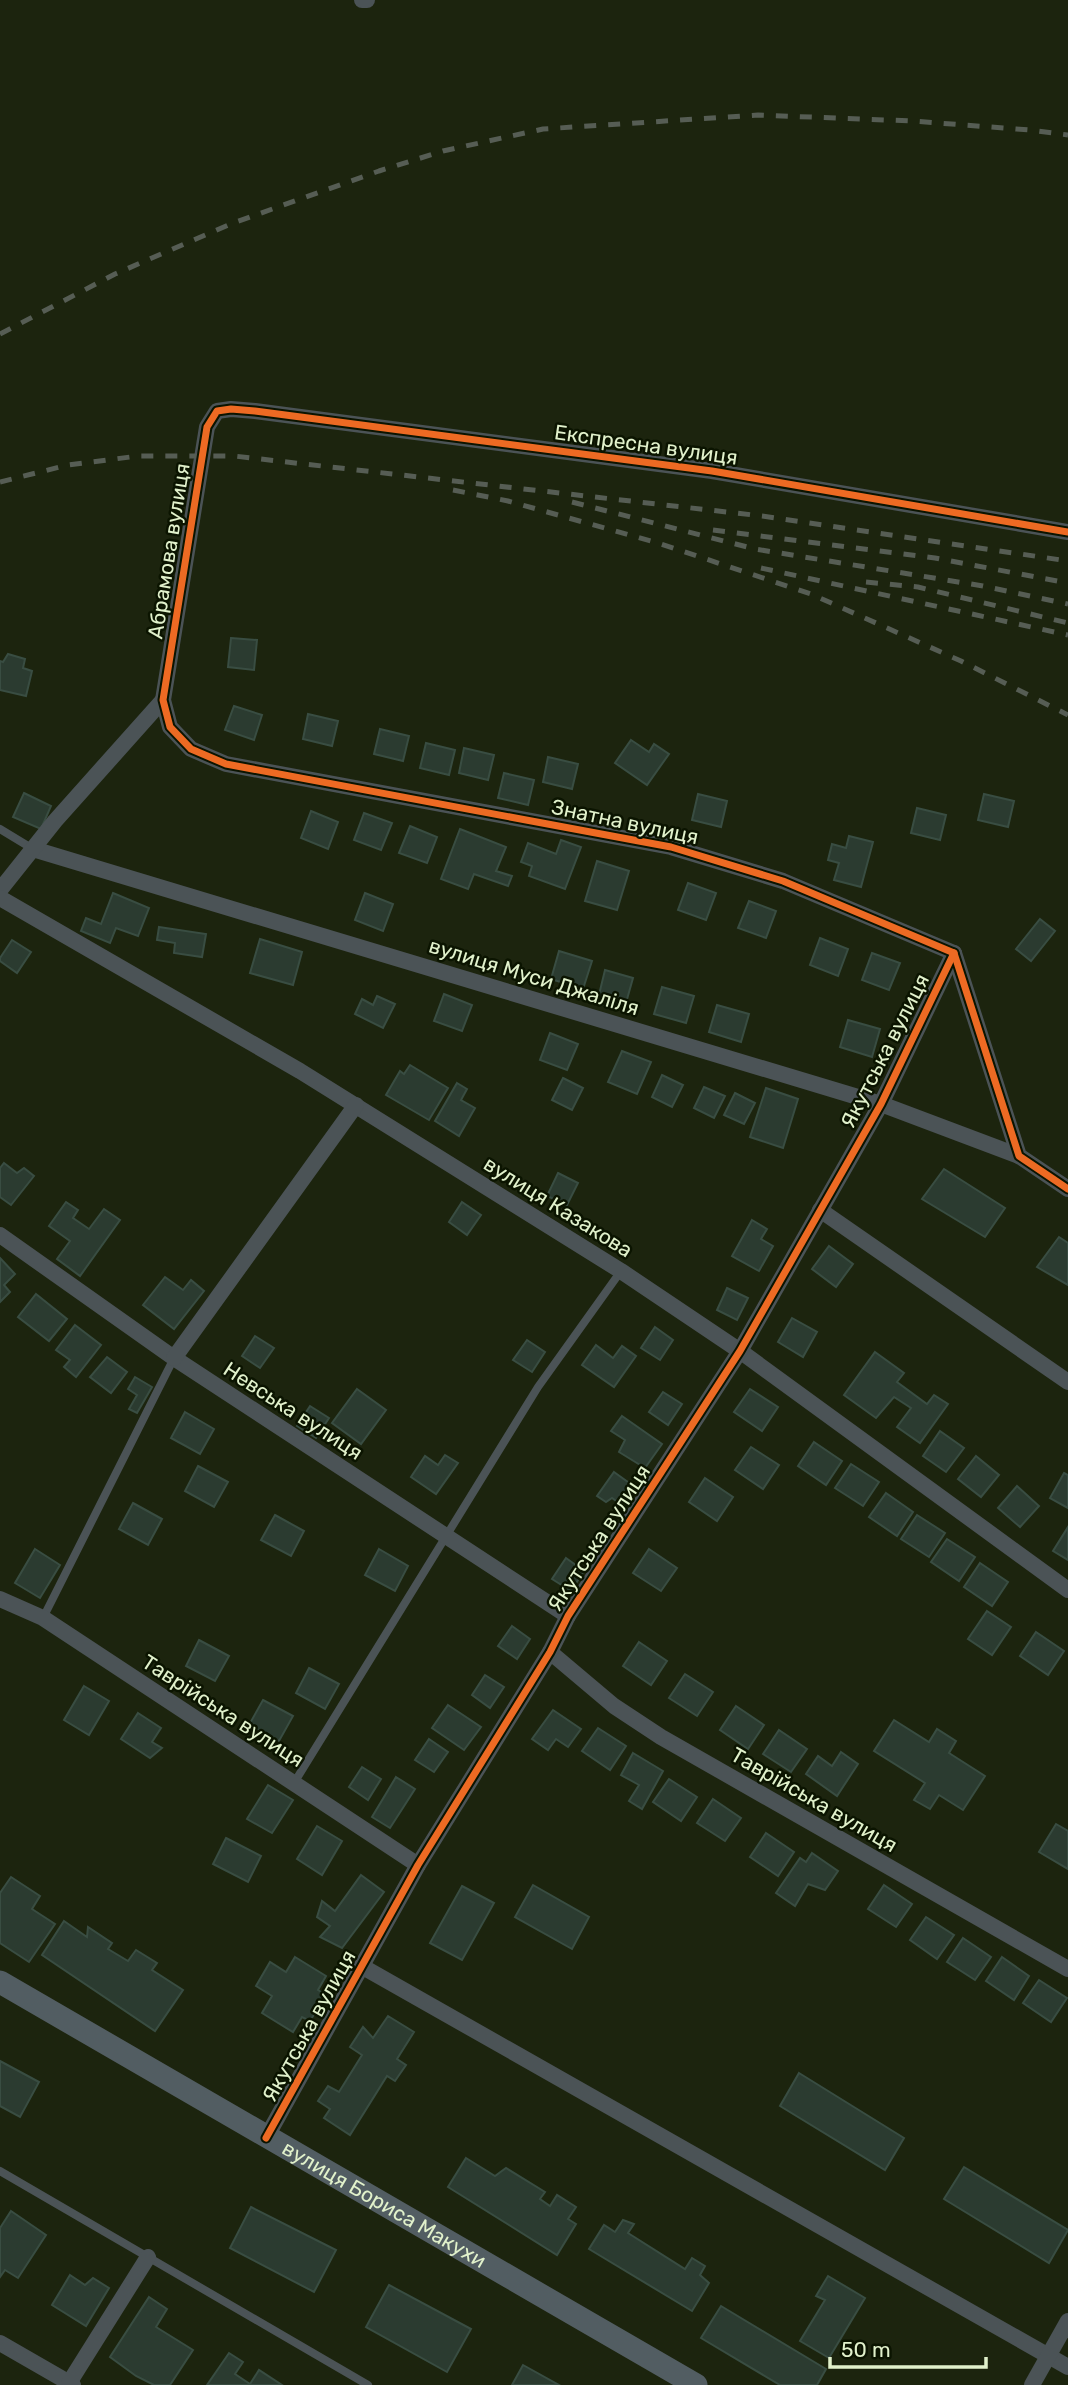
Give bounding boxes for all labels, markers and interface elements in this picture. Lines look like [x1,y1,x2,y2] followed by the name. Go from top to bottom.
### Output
[553,419,739,470] street label: Експресна вулиця
[142,461,195,640] street label: Абрамова вулиця
[549,794,701,849] street label: Знатна вулиця
[426,933,642,1020] street label: вулиця Муси Джаліля
[835,970,934,1132] street label: Якутська вулиця
[479,1151,637,1262] street label: вулиця Казакова
[219,1356,367,1465] street label: Невська вулиця
[542,1460,655,1616] street label: Якутська вулиця
[138,1649,309,1772] street label: Таврійська вулиця
[727,1742,902,1857] street label: Таврійська вулиця
[257,1946,361,2106] street label: Якутська вулиця
[278,2135,491,2273] street label: вулиця Бориса Макухи
[830,2326,986,2370] scale bar
[841,2337,891,2362] text: 50 m

